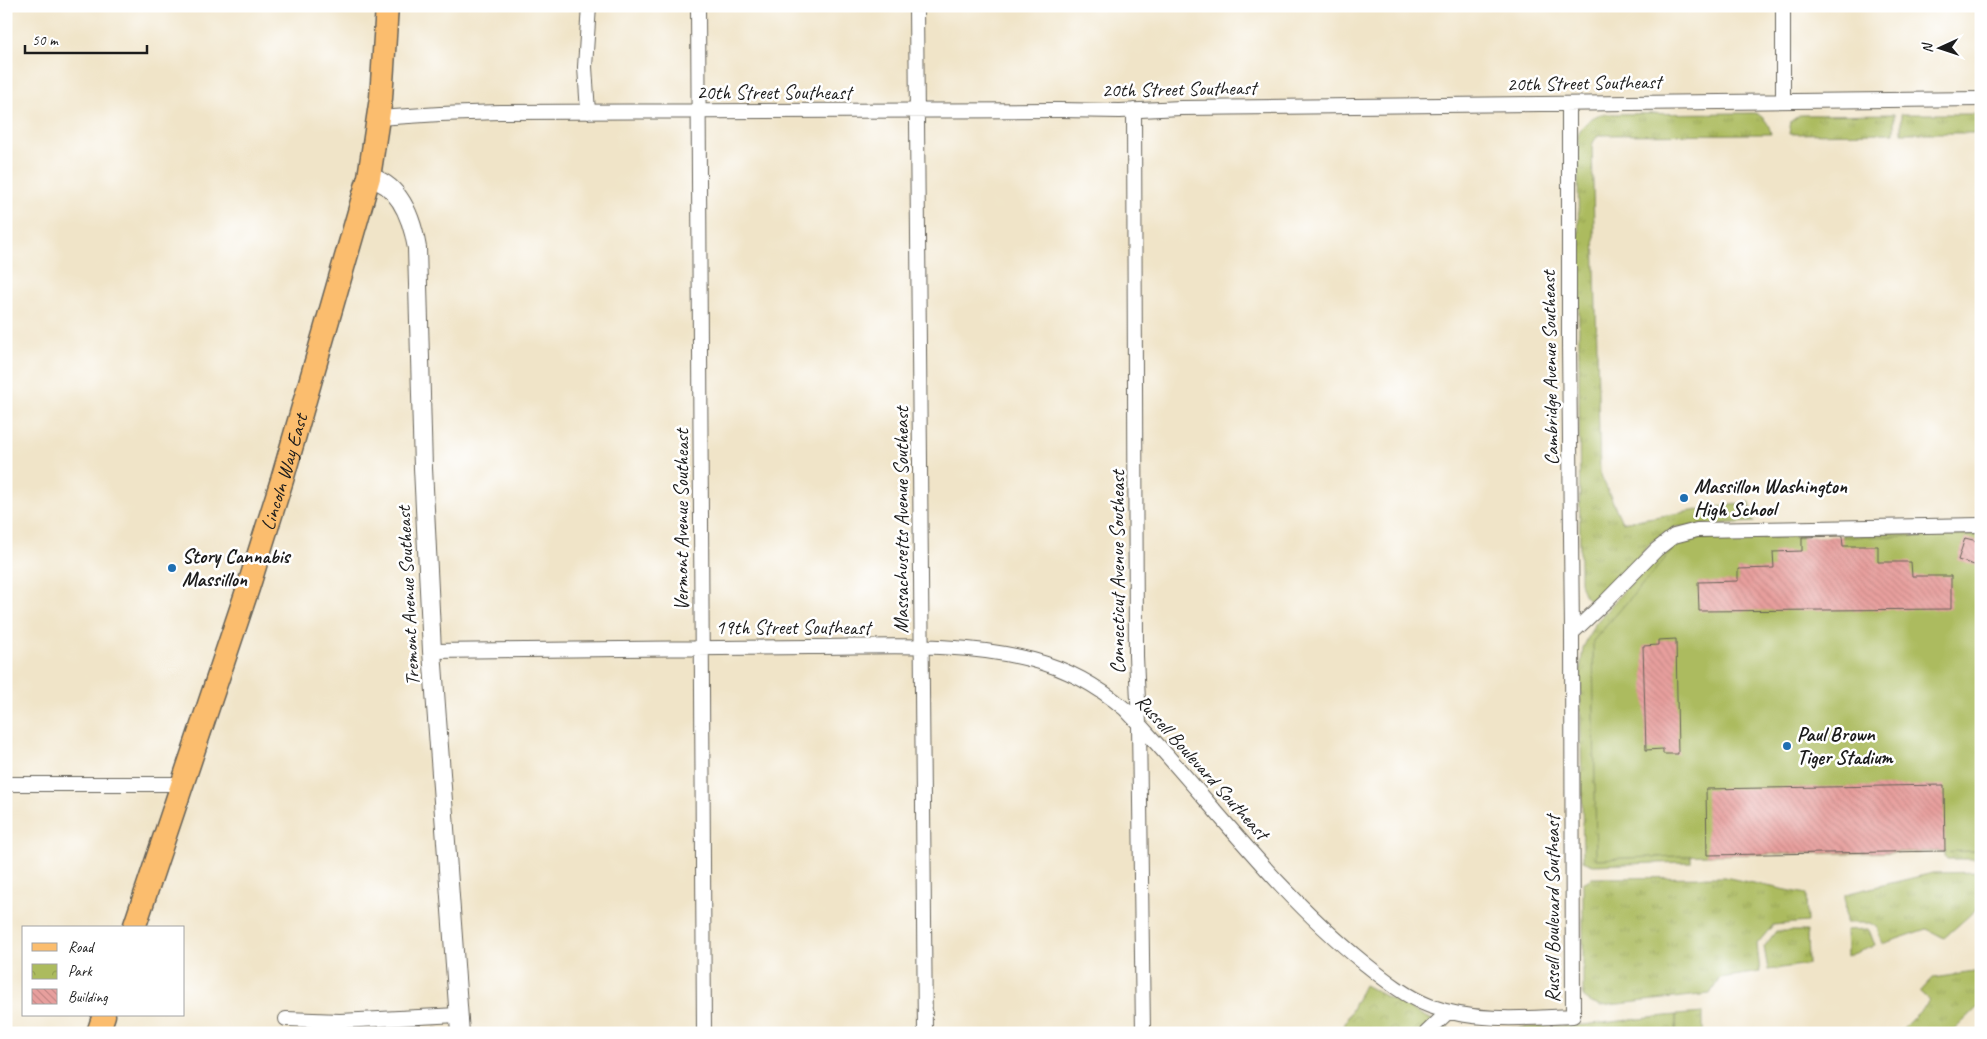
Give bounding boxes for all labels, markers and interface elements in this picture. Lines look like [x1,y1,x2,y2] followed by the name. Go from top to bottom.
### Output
[25,22,148,54] scale bar
[1914,22,1964,72] north arrow
[32,31,59,50] text: 50 m
[1919,42,1936,53] text: N
[1506,69,1665,97] street label: 20th Street Southeast
[1101,75,1260,103] street label: 20th Street Southeast
[697,80,855,105] street label: 20th Street Southeast
[1536,268,1564,466] street label: Cambridge Avenue Southeast
[889,404,914,633] street label: Massachusetts Avenue Southeast
[255,409,313,533] street label: Lincoln Way East
[669,427,694,611] street label: Vermont Avenue Southeast
[1105,468,1130,674] street label: Connecticut Avenue Southeast
[1694,474,1848,522] place label: Massillon Washington High School
[1678,492,1690,504] marker: Massillon Washington High School
[391,503,425,687] street label: Tremont Avenue Southeast
[182,544,292,592] place label: Story Cannabis Massillon
[166,562,178,574] marker: Story Cannabis Massillon
[716,615,874,640] street label: 19th Street Southeast
[1130,689,1276,847] street label: Russell Boulevard Southeast
[1797,722,1894,770] place label: Paul Brown Tiger Stadium
[1781,740,1793,752] marker: Paul Brown Tiger Stadium
[1540,812,1565,1003] street label: Russell Boulevard Southeast
[22,926,185,1016] legend
[68,938,95,957] text: Road
[68,962,93,981] text: Park
[68,988,108,1007] text: Building

